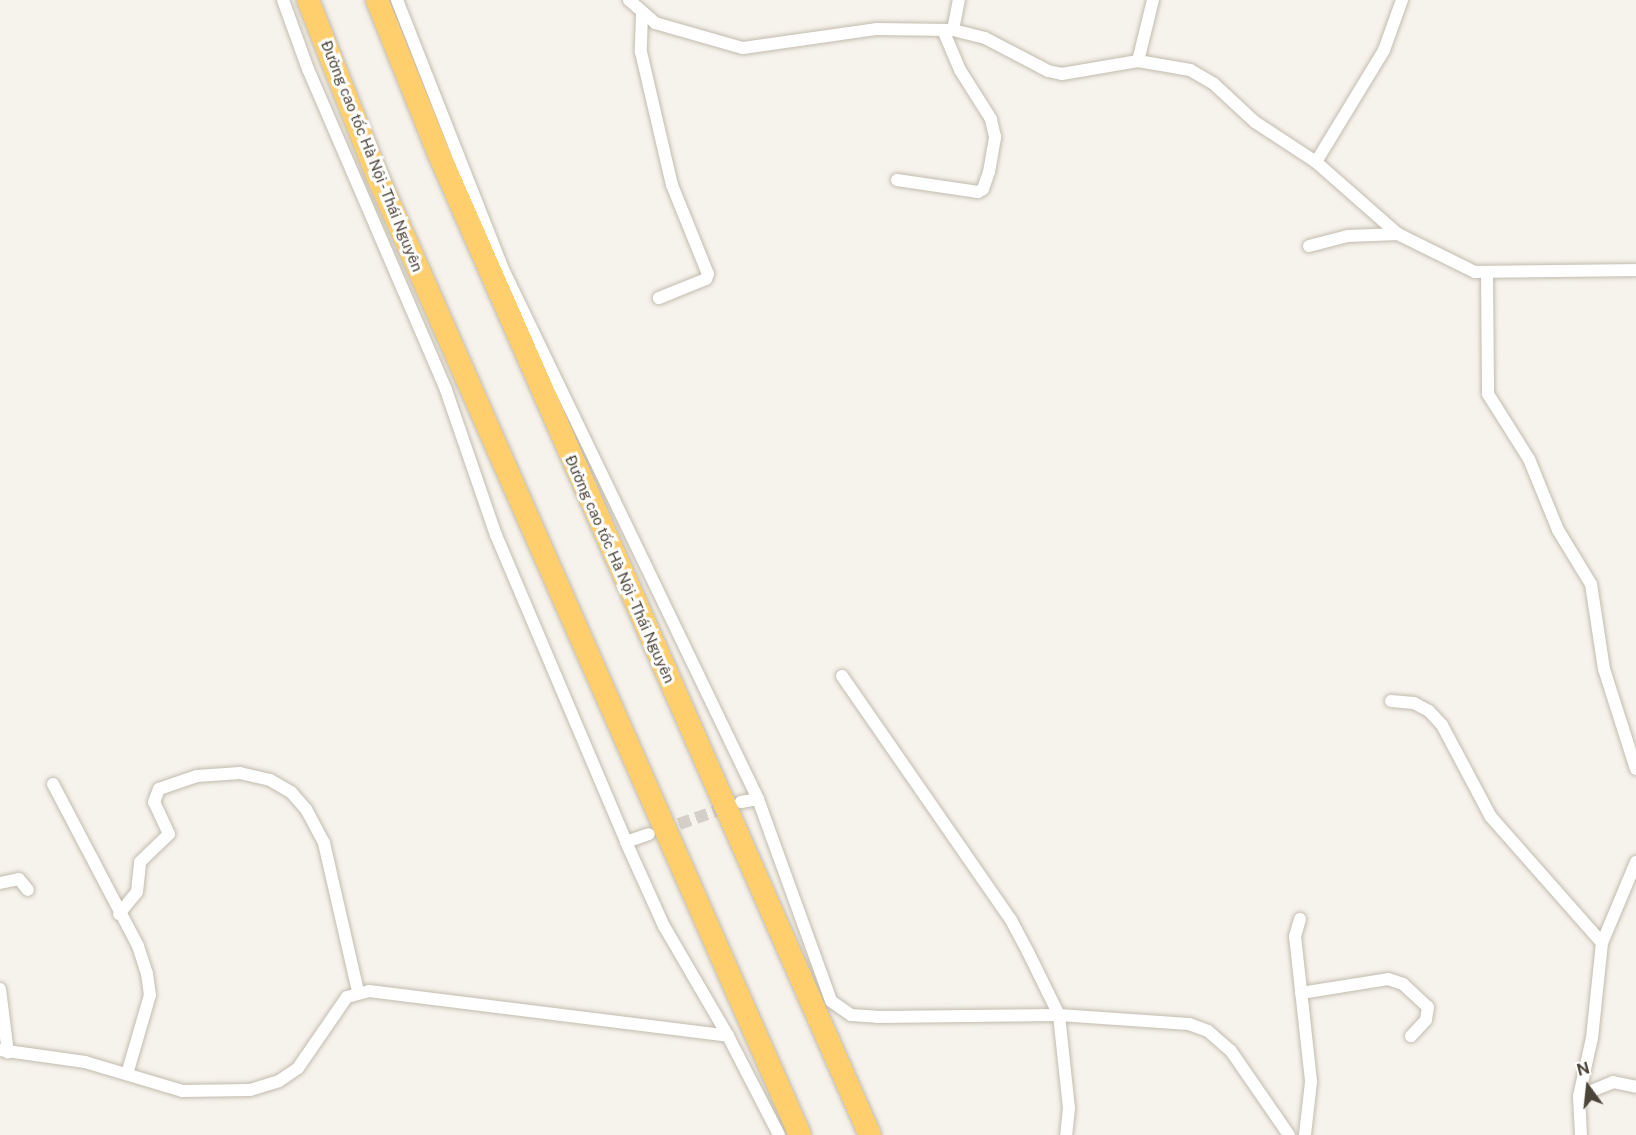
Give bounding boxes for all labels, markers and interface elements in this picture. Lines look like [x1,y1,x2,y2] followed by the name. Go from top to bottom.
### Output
[316,36,428,276] street label: Đường cao tốc Hà Nội - Thái Nguyên
[561,450,679,688] street label: Đường cao tốc Hà Nội - Thái Nguyên
[1558,1057,1618,1117] north arrow
[1575,1058,1592,1080] text: N

